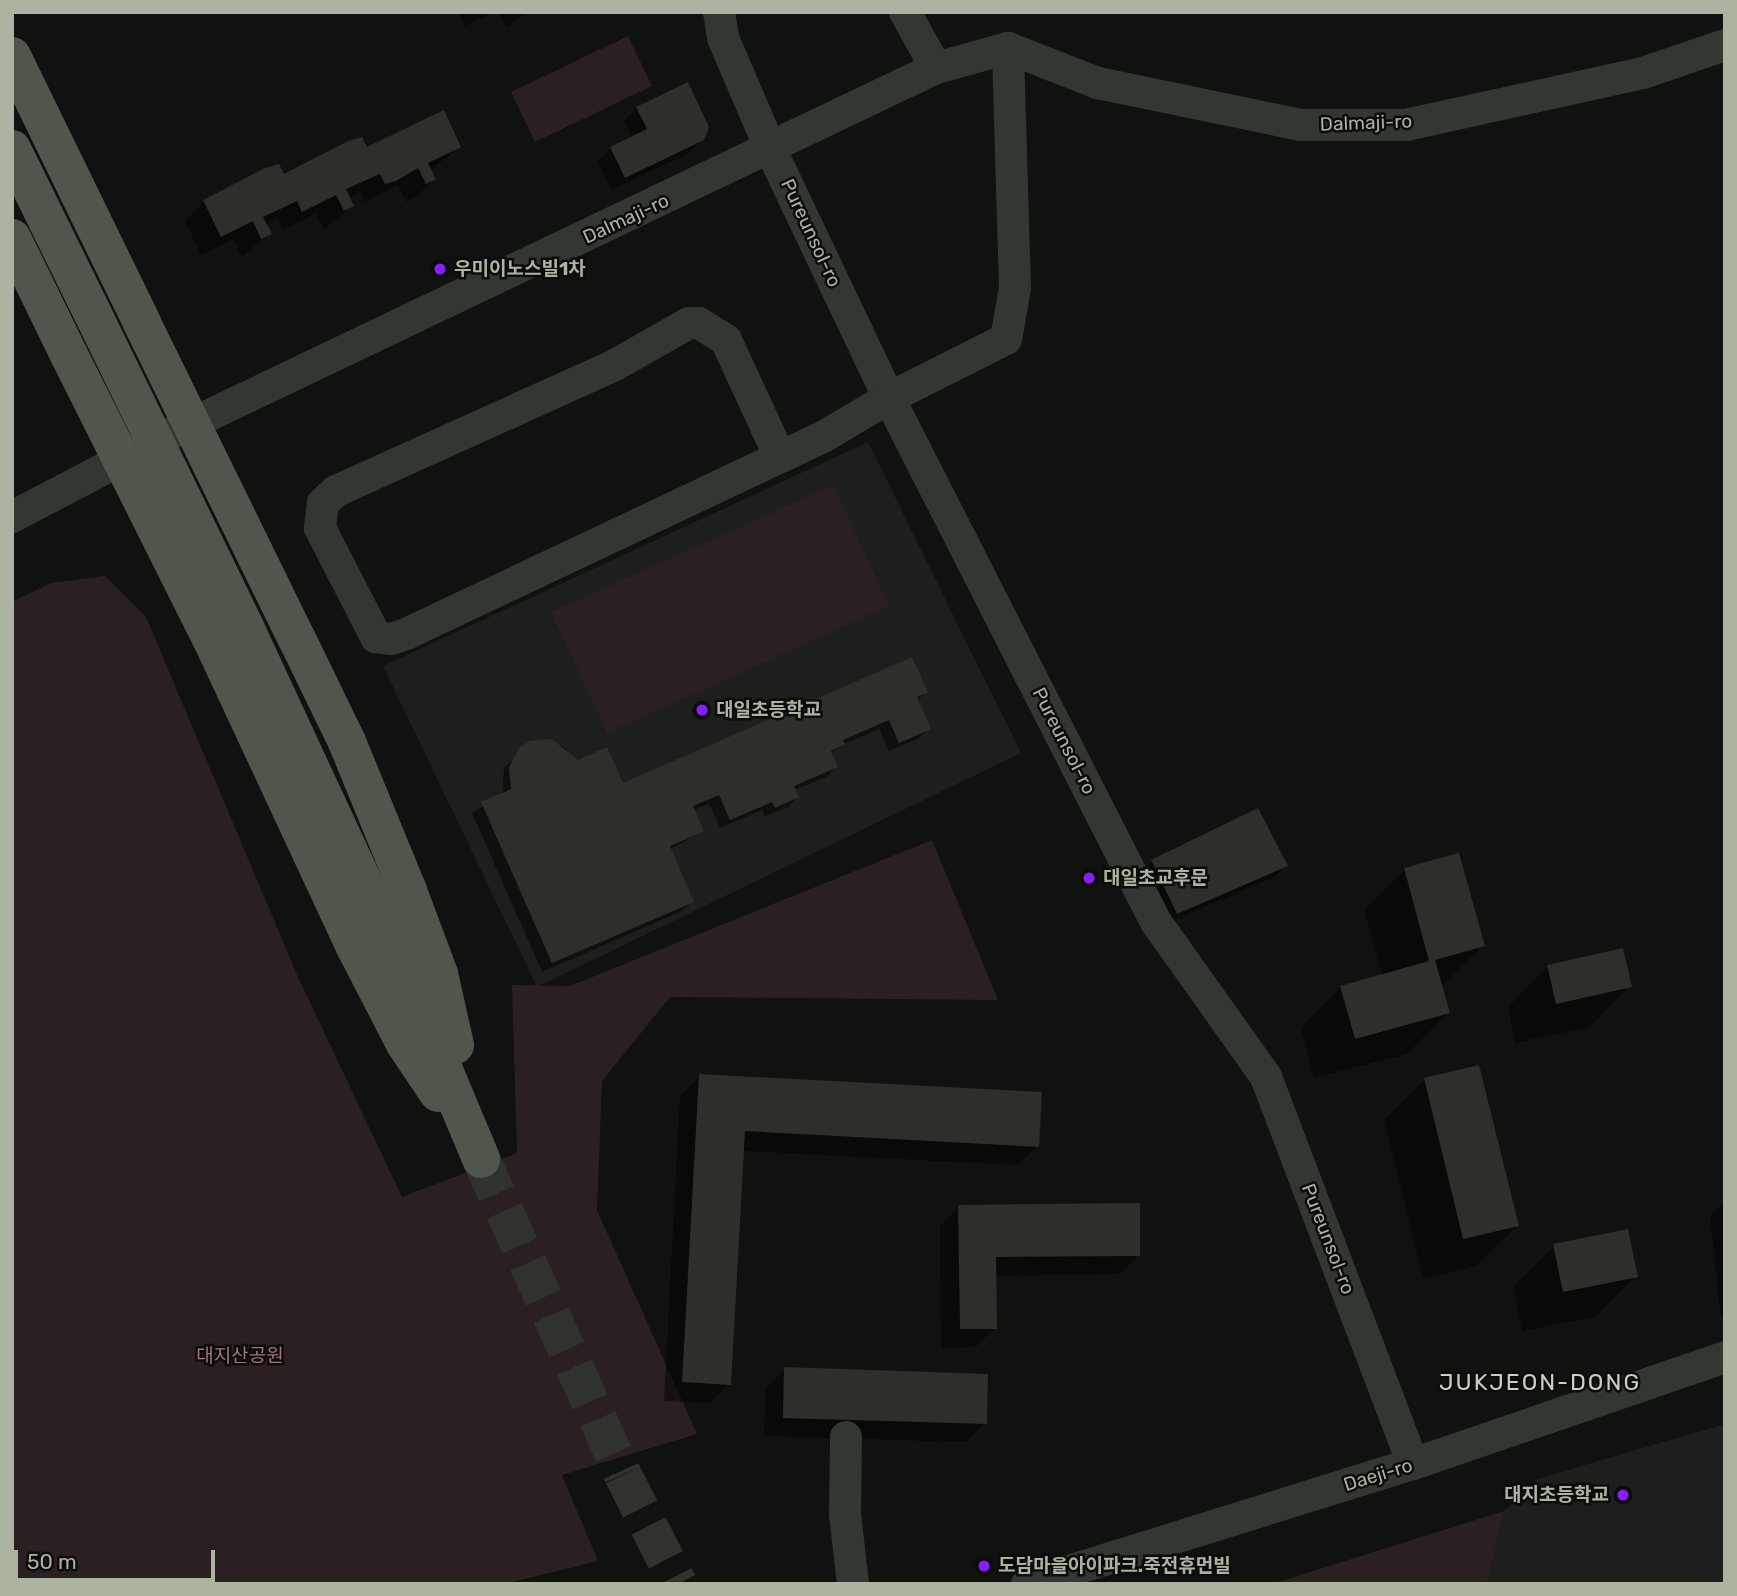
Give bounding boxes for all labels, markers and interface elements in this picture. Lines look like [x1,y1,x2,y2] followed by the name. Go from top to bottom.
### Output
[1319,110,1413,136] street label: Dalmaji-ro
[776,175,846,291] street label: Pureunsol-ro
[579,189,673,249] street label: Dalmaji-ro
[454,258,586,280] place label: 우미이노스빌1차
[432,261,448,277] marker: 우미이노스빌1차
[1027,684,1101,798] street label: Pureunsol-ro
[716,699,821,721] place label: 대일초등학교
[694,702,710,718] marker: 대일초등학교
[1103,867,1208,889] place label: 대일초교후문
[1081,870,1097,886] marker: 대일초교후문
[1296,1180,1360,1298] street label: Pureunsol-ro
[196,1345,284,1367] park label: 대지산공원
[1440,1368,1640,1396] district label: JUKJEON-DONG
[1341,1454,1415,1496] street label: Daeji-ro
[1504,1484,1609,1506] place label: 대지초등학교
[1615,1487,1631,1503] marker: 대지초등학교
[18,1536,219,1580] scale bar
[27,1549,77,1574] text: 50 m
[998,1555,1231,1577] place label: 도담마을아이파크.죽전휴먼빌
[976,1558,992,1574] marker: 도담마을아이파크.죽전휴먼빌

